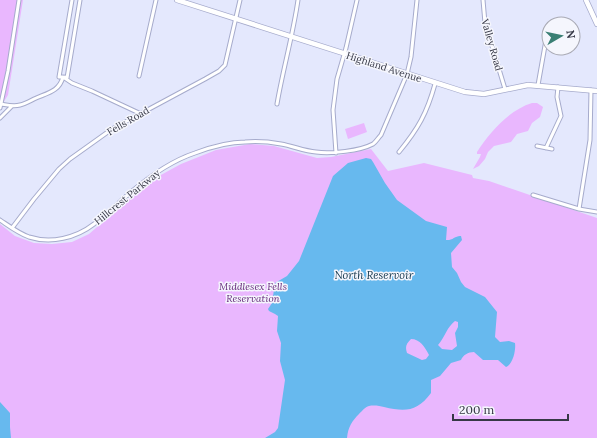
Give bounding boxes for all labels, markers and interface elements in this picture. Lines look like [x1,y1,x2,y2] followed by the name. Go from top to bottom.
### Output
[541,16,581,56] north arrow
[478,17,506,72] street label: Valley Road
[563,29,579,40] text: N
[345,49,424,86] street label: Highland Avenue
[105,104,151,138] street label: Fells Road
[91,166,163,228] street label: Hillcrest Parkway
[334,268,415,282] water label: North Reservoir
[219,280,287,305] park label: Middlesex Fells Reservation
[453,396,568,422] scale bar
[459,402,495,417] text: 200 m

